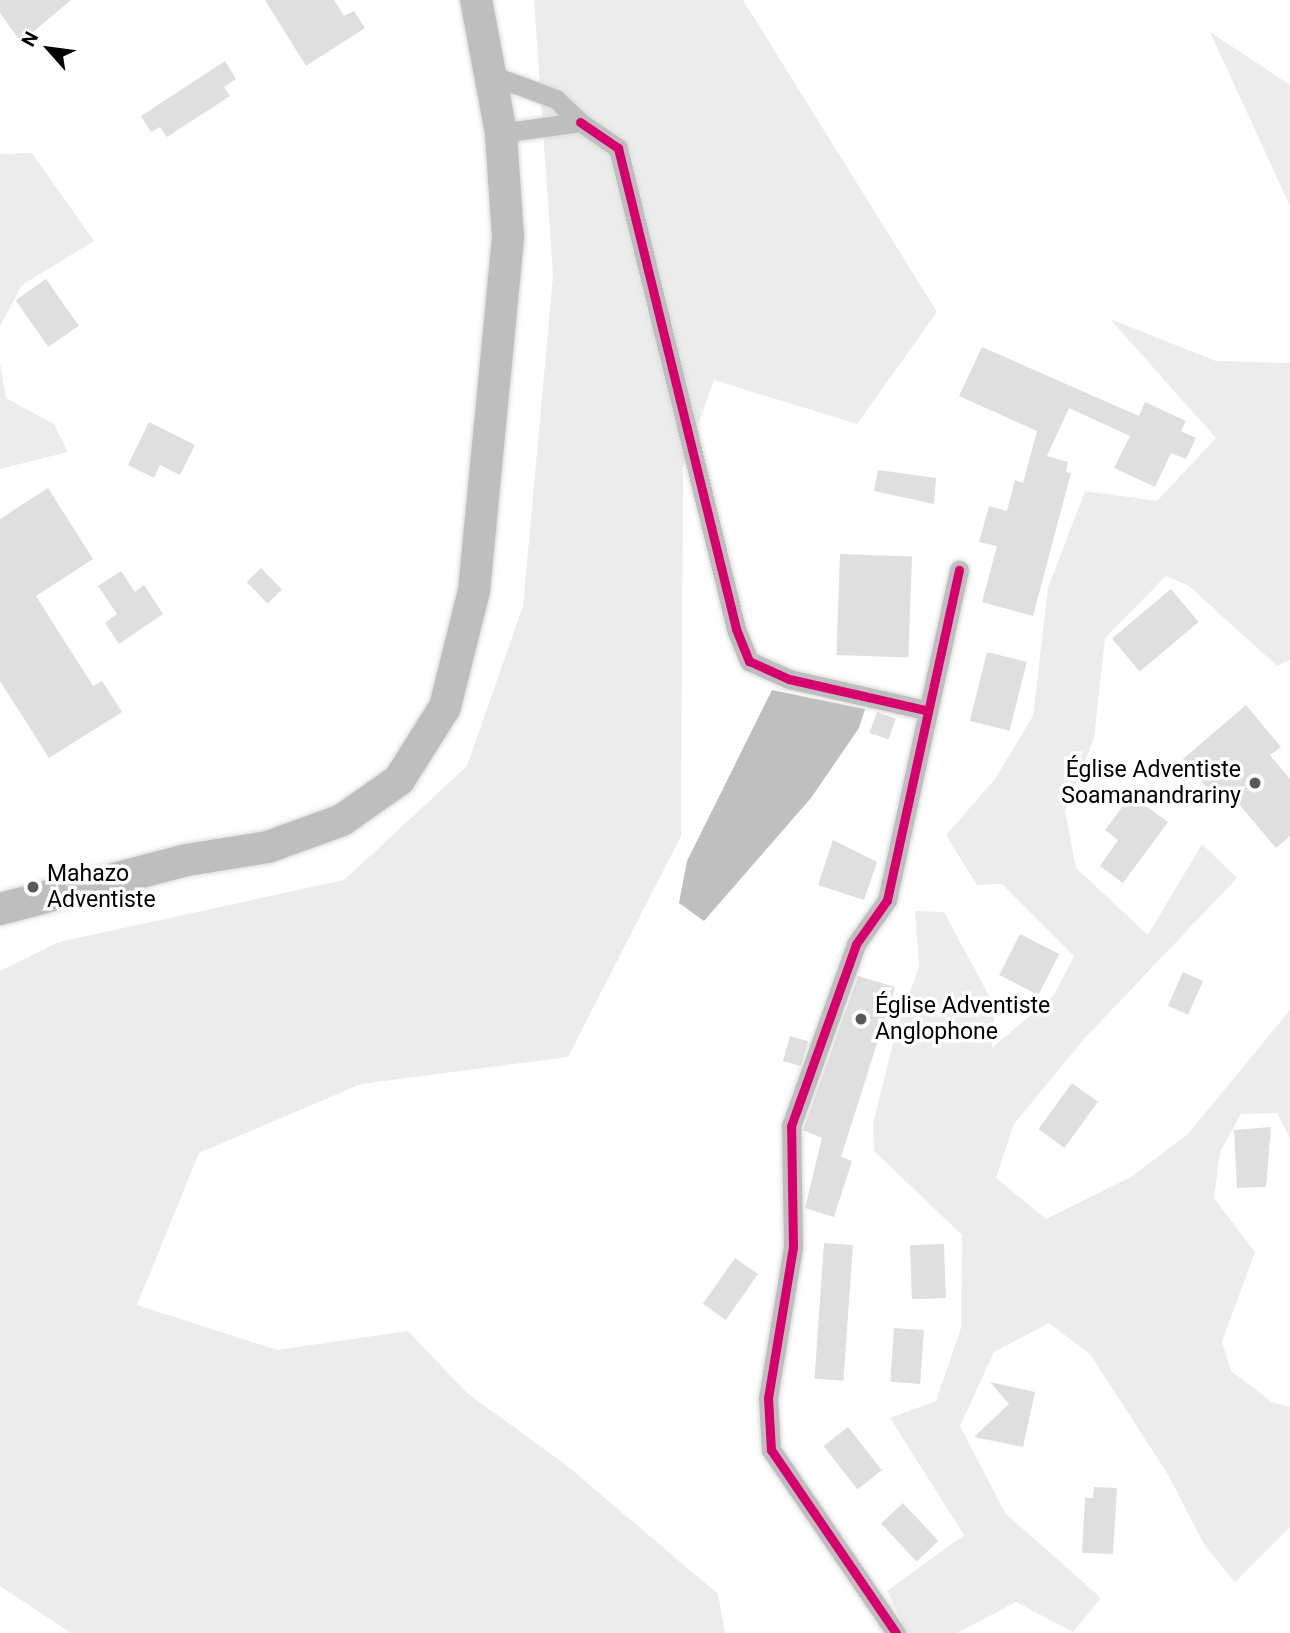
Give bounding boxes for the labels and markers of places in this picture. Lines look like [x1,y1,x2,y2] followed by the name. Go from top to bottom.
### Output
[1061,756,1241,810] place label: Église Adventiste Soamanandrariny
[1247,775,1263,791] marker: Église Adventiste Soamanandrariny
[47,860,156,914] place label: Mahazo Adventiste
[25,879,41,895] marker: Mahazo Adventiste
[875,992,1050,1046] place label: Église Adventiste Anglophone
[853,1011,869,1027] marker: Église Adventiste Anglophone

